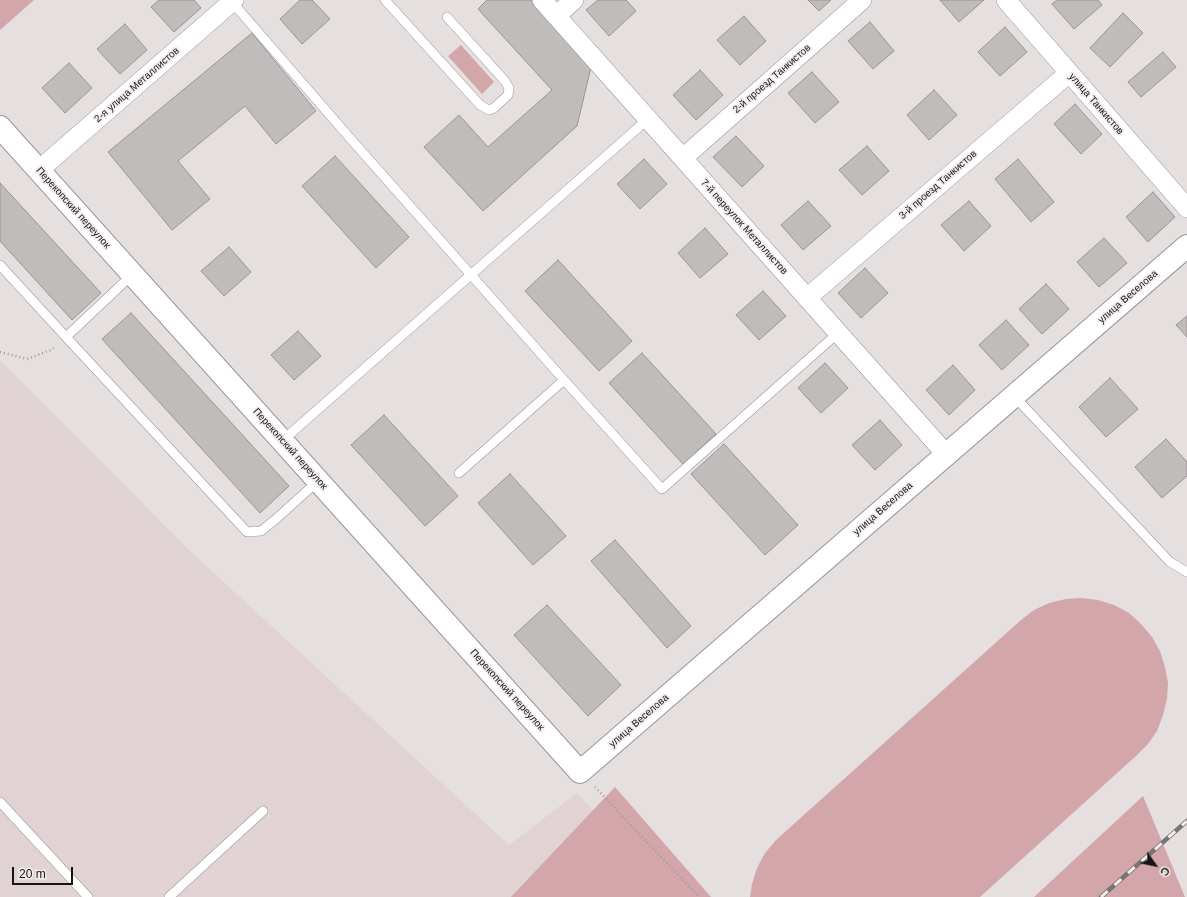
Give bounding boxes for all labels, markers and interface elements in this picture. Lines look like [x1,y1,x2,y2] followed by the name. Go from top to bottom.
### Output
[731,42,813,116] street label: 2-й проезд Танкистов
[92,45,182,125] street label: 2-я улица Металлистов
[1066,71,1126,137] street label: улица Танкистов
[897,148,979,222] street label: 3-й проезд Танкистов
[33,165,113,251] street label: Перекопский переулок
[698,177,790,277] street label: 7-й переулок Металлистов
[1096,268,1160,326] street label: улица Веселова
[250,406,330,492] street label: Перекопский переулок
[851,480,915,538] street label: улица Веселова
[467,647,547,733] street label: Перекопский переулок
[607,692,671,750] street label: улица Веселова
[1135,845,1175,885] north arrow
[14,859,75,885] scale bar
[1158,865,1172,878] text: С
[19,867,46,881] text: 20 m

